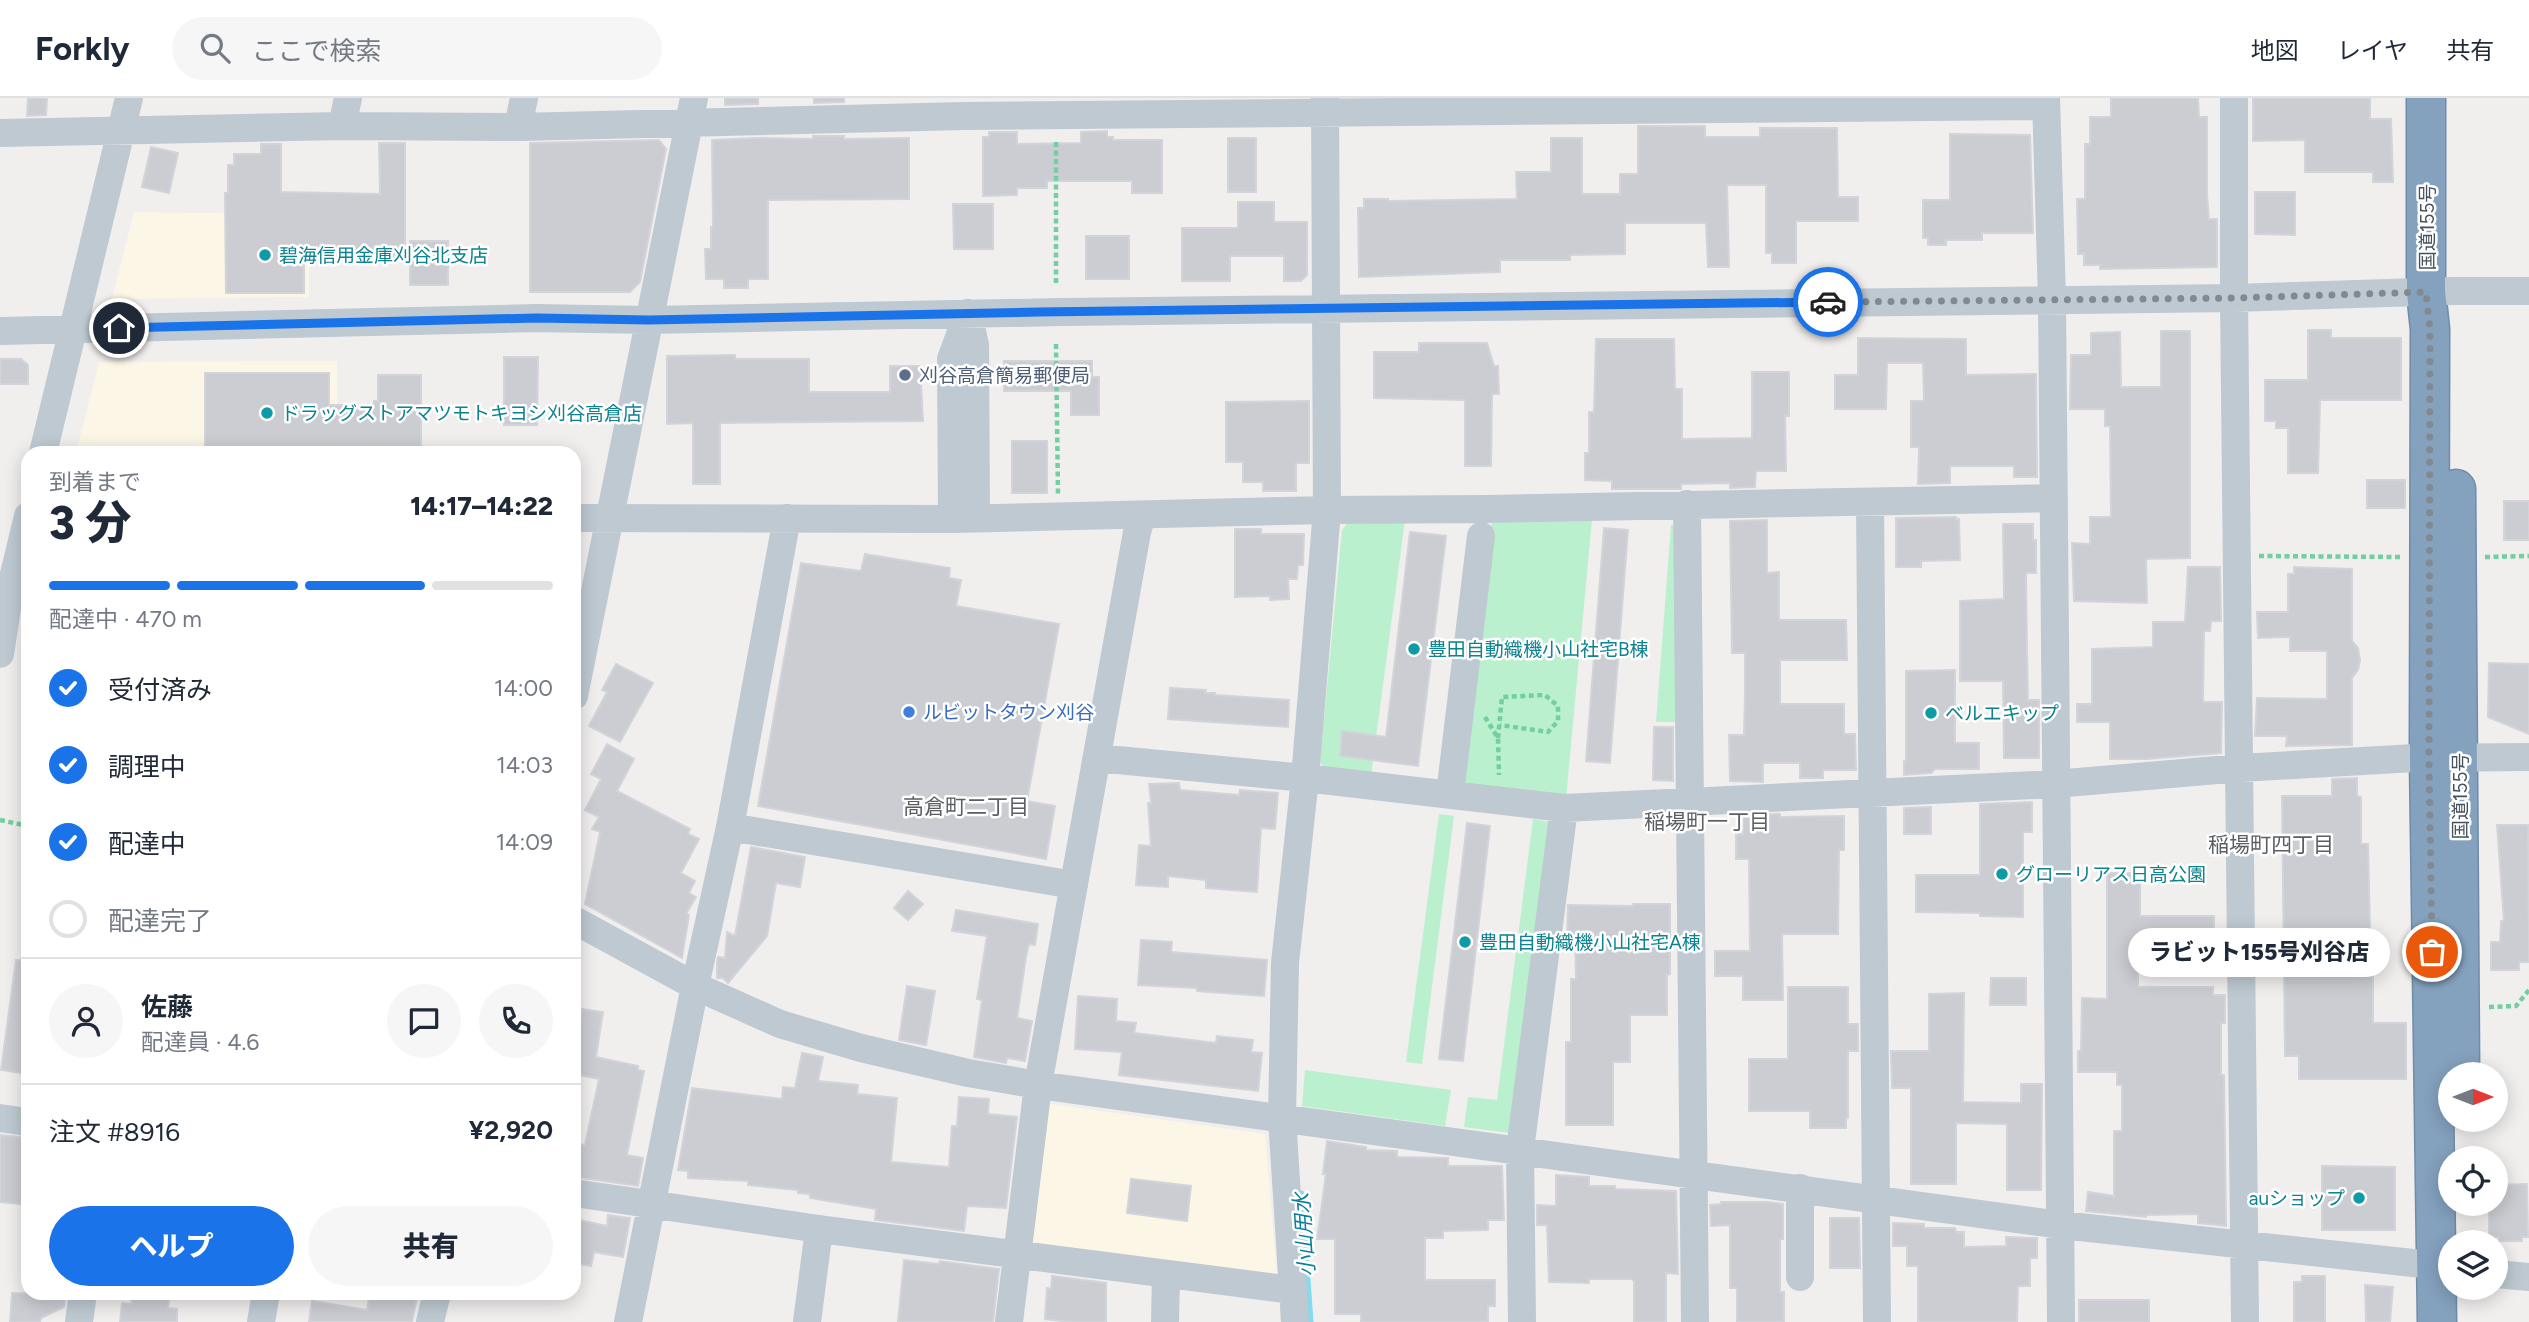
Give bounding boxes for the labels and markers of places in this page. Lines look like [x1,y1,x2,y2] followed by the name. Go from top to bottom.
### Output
[279,244,488,267] place label: 碧海信用金庫刈谷北支店
[257,247,273,263] marker: 碧海信用金庫刈谷北支店
[89,298,149,358] pin
[919,364,1090,387] place label: 刈谷高倉簡易郵便局
[897,367,913,383] marker: 刈谷高倉簡易郵便局
[281,402,642,425] place label: ドラッグストアマツモトキヨシ刈谷高倉店
[259,405,275,421] marker: ドラッグストアマツモトキヨシ刈谷高倉店
[1428,638,1649,661] place label: 豊田自動織機小山社宅B棟
[1406,641,1422,657] marker: 豊田自動織機小山社宅B棟
[923,701,1094,724] place label: ルビットタウン刈谷
[1945,702,2059,725] place label: ベルエキップ
[901,704,917,720] marker: ルビットタウン刈谷
[1923,705,1939,721] marker: ベルエキップ
[2016,863,2206,886] place label: グローリアス日高公園
[1994,866,2010,882] marker: グローリアス日高公園
[2402,922,2462,982] pin
[2128,928,2390,976] callout: ラビット155号刈谷店
[1479,931,1701,954] place label: 豊田自動織機小山社宅A棟
[1457,934,1473,950] marker: 豊田自動織機小山社宅A棟
[2249,1187,2345,1210] place label: auショップ
[2351,1190,2367,1206] marker: auショップ

